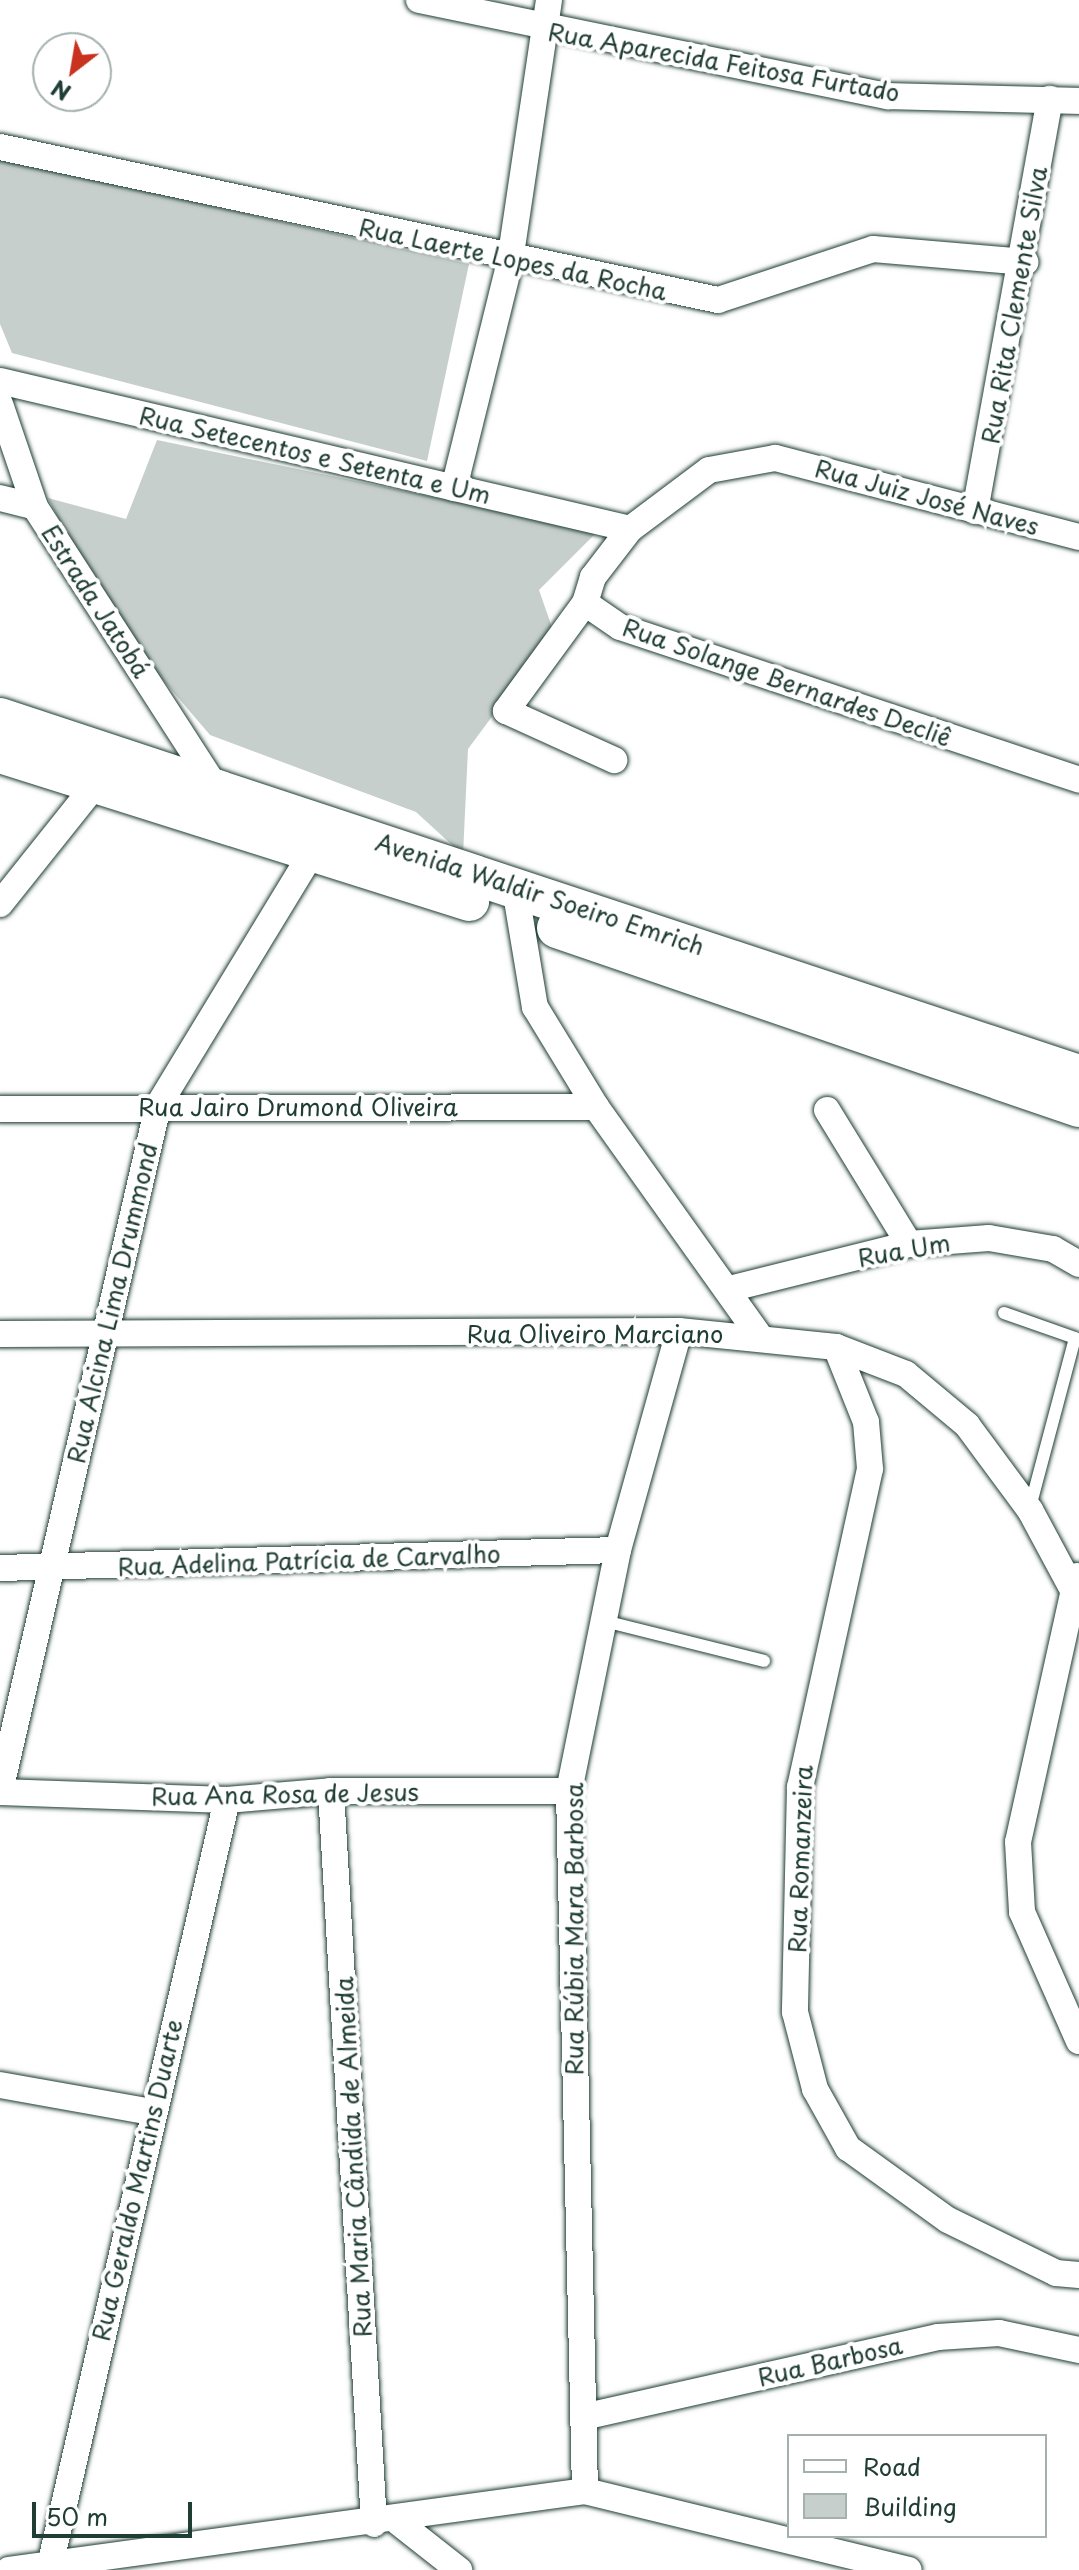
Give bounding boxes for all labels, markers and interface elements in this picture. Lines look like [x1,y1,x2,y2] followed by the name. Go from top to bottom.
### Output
[543,16,905,108] street label: Rua Aparecida Feitosa Furtado
[32,32,112,112] north arrow
[44,73,76,110] text: N
[975,163,1053,447] street label: Rua Rita Clemente Silva
[355,212,671,306] street label: Rua Laerte Lopes da Rocha
[134,400,496,510] street label: Rua Setecentos e Setenta e Um
[810,453,1044,541] street label: Rua Juiz José Naves
[36,519,156,683] street label: Estrada Jatobá
[618,612,956,752] street label: Rua Solange Bernardes Decliê
[372,827,708,961] street label: Avenida Waldir Soeiro Emrich
[136,1093,460,1121] street label: Rua Jairo Drumond Oliveira
[61,1140,163,1466] street label: Rua Alcina Lima Drummond
[855,1228,953,1272] street label: Rua Um
[465,1320,725,1348] street label: Rua Oliveiro Marciano
[118,1539,500,1581] street label: Rua Adelina Patrícia de Carvalho
[782,1764,818,1954] street label: Rua Romanzeira
[151,1777,419,1811] street label: Rua Ana Rosa de Jesus
[560,1783,588,2075] street label: Rua Rúbia Mara Barbosa
[329,1974,377,2340] street label: Rua Maria Cândida de Almeida
[85,2014,189,2346] street label: Rua Geraldo Martins Duarte
[755,2330,905,2392] street label: Rua Barbosa
[787,2434,1047,2538] legend
[863,2448,921,2484] text: Road
[36,2486,196,2536] scale bar
[863,2488,957,2524] text: Building
[46,2498,108,2534] text: 50 m

